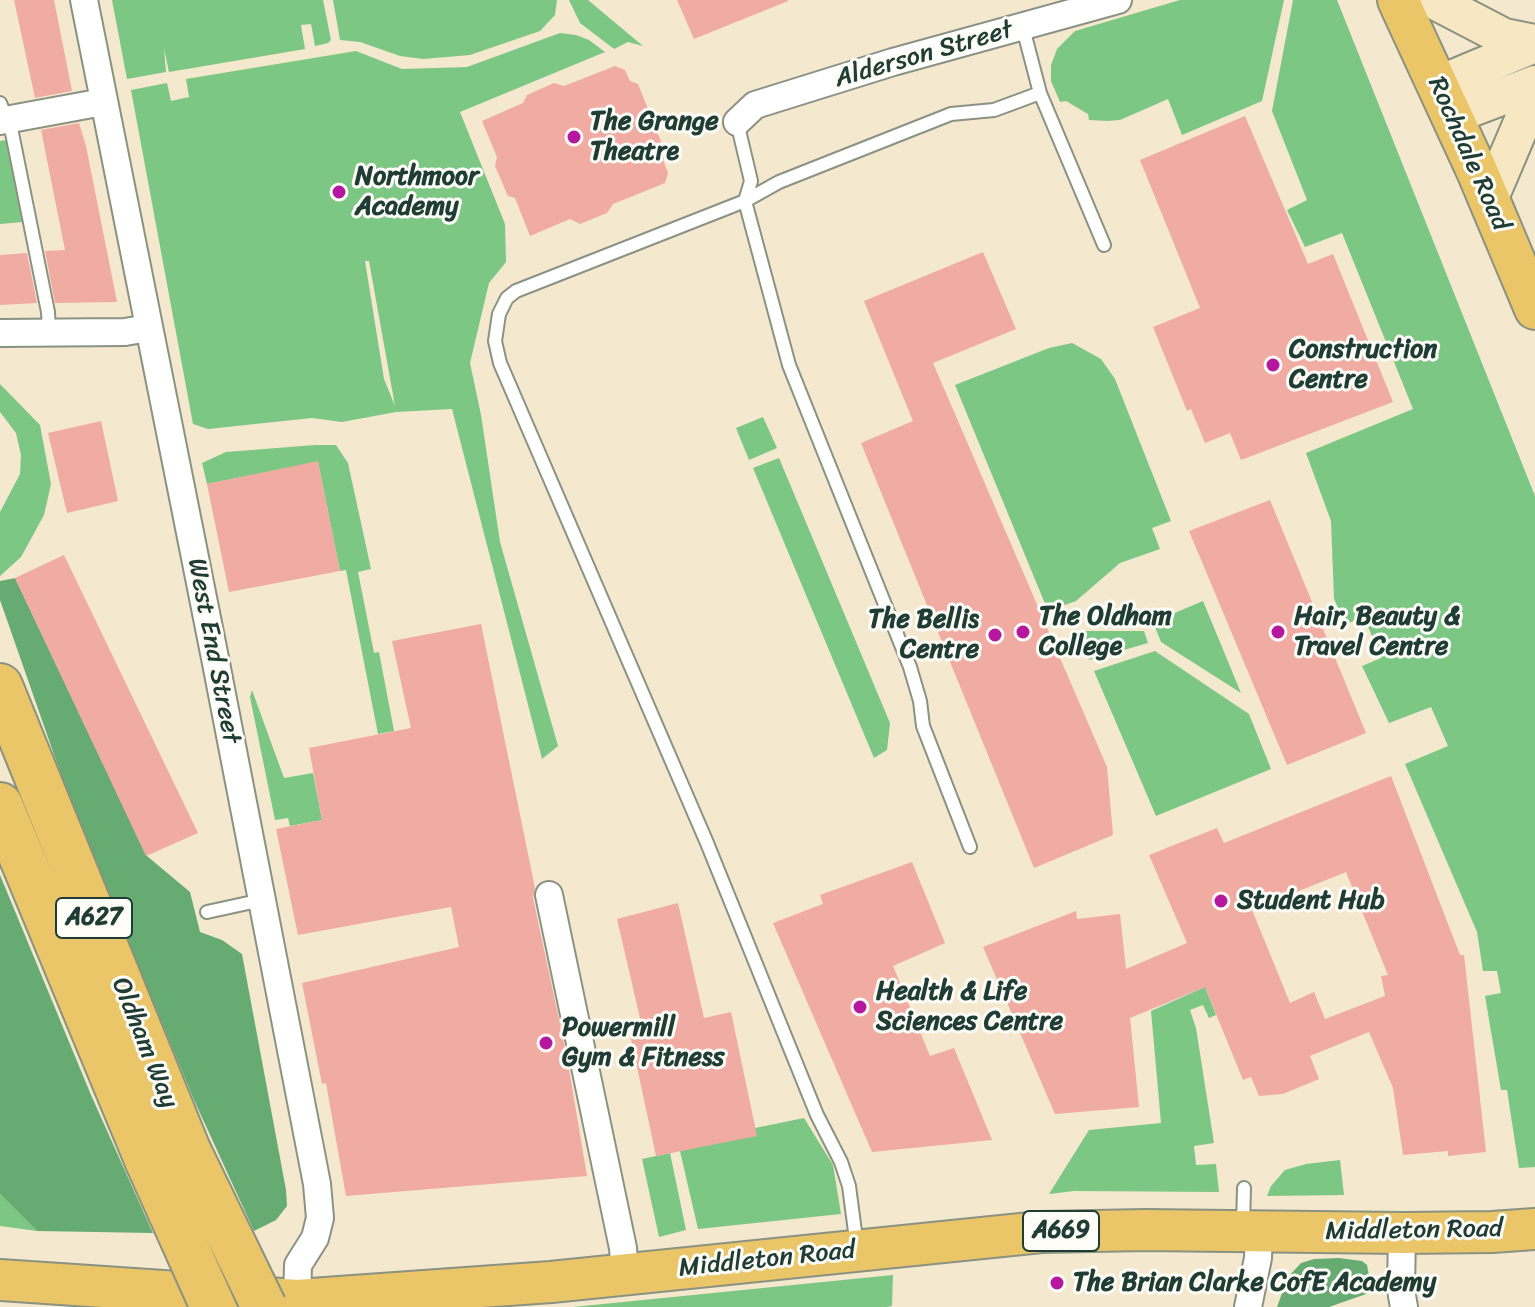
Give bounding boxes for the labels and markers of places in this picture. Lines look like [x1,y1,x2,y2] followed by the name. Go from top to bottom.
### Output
[590,106,719,168] place label: The Grange Theatre
[565,128,583,146] marker: The Grange Theatre
[355,161,479,222] place label: Northmoor Academy
[330,183,348,201] marker: Northmoor Academy
[1289,334,1437,396] place label: Construction Centre
[1264,356,1282,374] marker: Construction Centre
[1039,601,1172,662] place label: The Oldham College
[1294,601,1460,662] place label: Hair, Beauty & Travel Centre
[868,604,979,666] place label: The Bellis Centre
[1014,623,1032,641] marker: The Oldham College
[1269,623,1287,641] marker: Hair, Beauty & Travel Centre
[986,626,1004,644] marker: The Bellis Centre
[1237,885,1385,917] place label: Student Hub
[1212,892,1230,910] marker: Student Hub
[876,976,1063,1038] place label: Health & Life Sciences Centre
[851,998,869,1016] marker: Health & Life Sciences Centre
[562,1012,724,1074] place label: Powermill Gym & Fitness
[537,1034,555,1052] marker: Powermill Gym & Fitness
[1073,1267,1436,1299] place label: The Brian Clarke CofE Academy
[1048,1274,1066,1292] marker: The Brian Clarke CofE Academy

